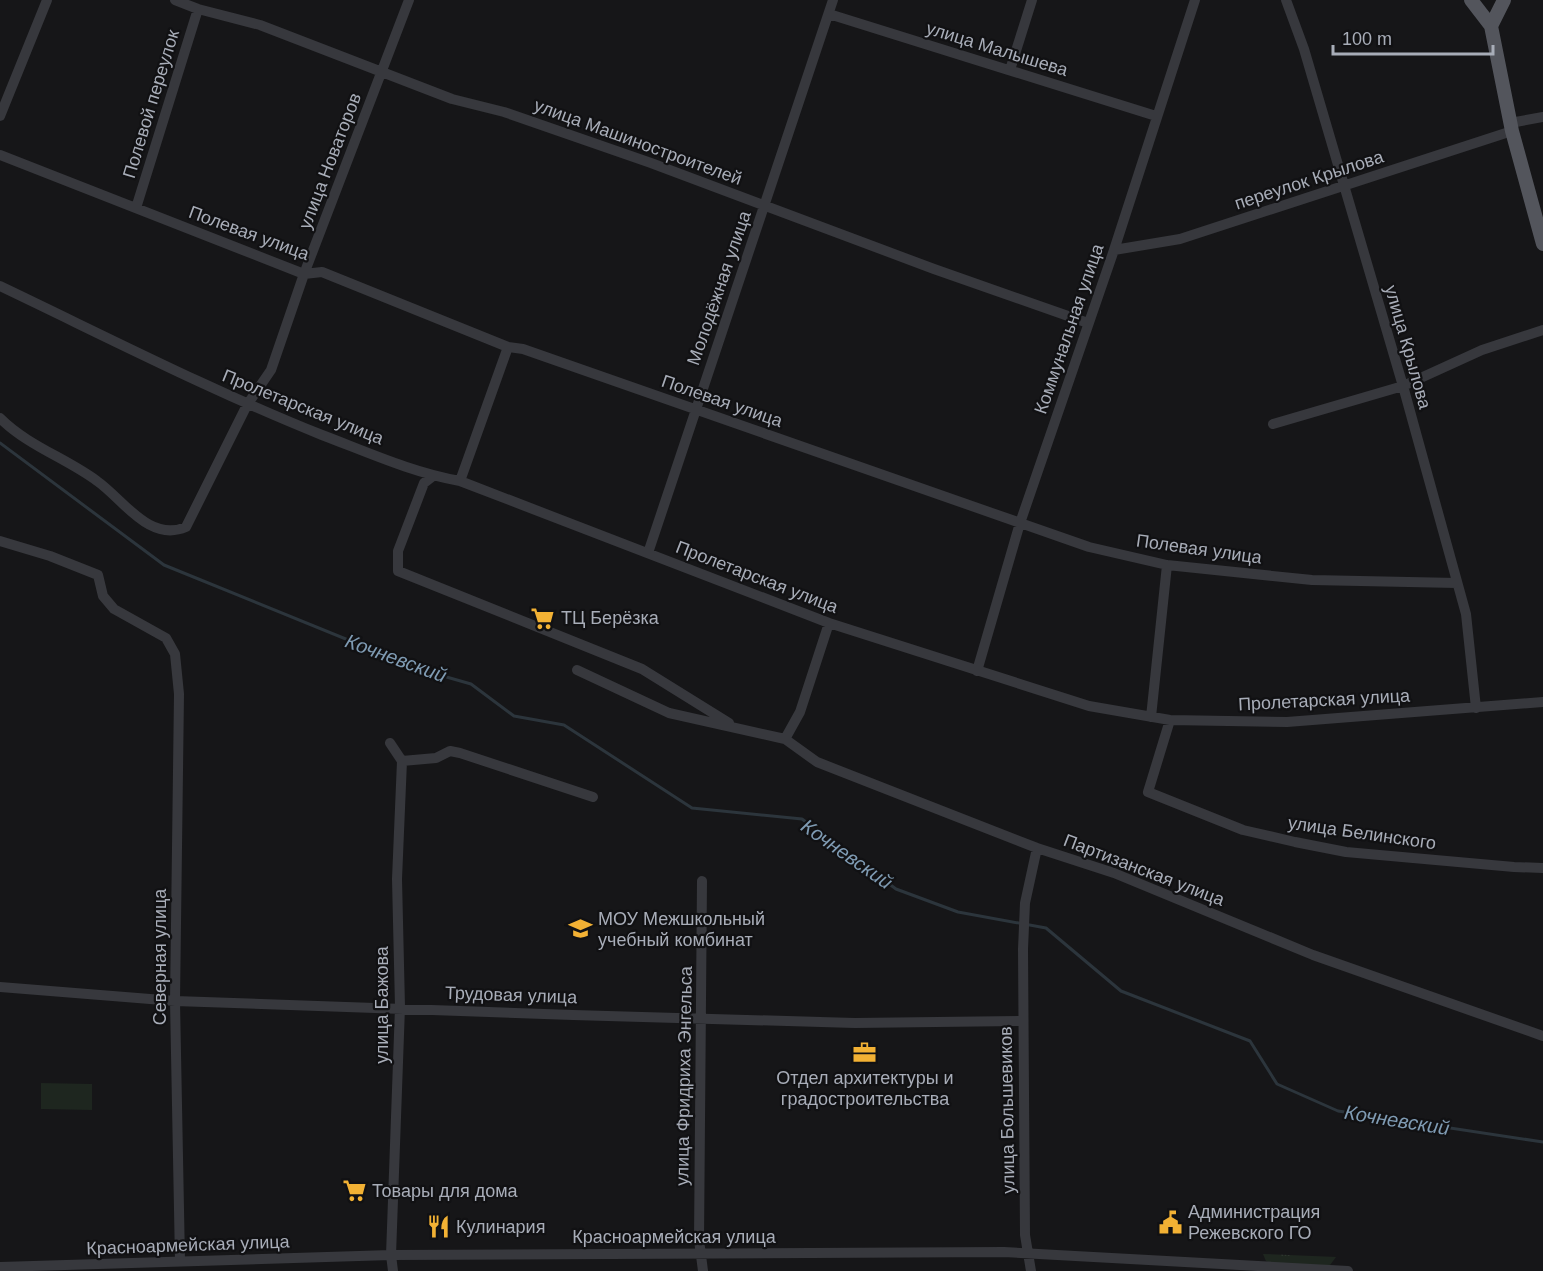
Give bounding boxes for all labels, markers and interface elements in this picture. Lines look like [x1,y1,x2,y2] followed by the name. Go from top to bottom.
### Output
[924,18,1071,80] street label: улица Малышева
[1333,18,1494,56] scale bar
[119,27,183,181] street label: Полевой переулок
[1342,29,1392,49] text: 100 m
[295,90,365,232] street label: улица Новаторов
[531,95,745,189] street label: улица Машиностроителей
[1232,146,1387,214] street label: переулок Крылова
[186,202,313,264] street label: Полевая улица
[683,207,755,368] street label: Молодёжная улица
[1030,240,1108,417] street label: Коммунальная улица
[1381,283,1436,412] street label: улица Крылова
[219,366,387,449] street label: Пролетарская улица
[659,371,786,431] street label: Полевая улица
[1135,530,1264,568] street label: Полевая улица
[673,537,842,618] street label: Пролетарская улица
[530,605,556,631] supermarket icon: ТЦ Берёзка
[561,608,660,628] place label: ТЦ Берёзка
[342,630,450,686] water label: Кочневский
[1238,685,1411,714] street label: Пролетарская улица
[1287,813,1437,853] street label: улица Белинского
[797,815,897,893] water label: Кочневский
[1061,830,1228,910] street label: Партизанская улица
[150,888,170,1025] street label: Северная улица
[598,909,765,950] place label: МОУ Межшкольный учебный комбинат
[567,916,593,942] school or university icon: МОУ Межшкольный учебный комбинат
[372,945,392,1064] street label: улица Бажова
[672,965,696,1186] street label: улица Фридриха Энгельса
[445,983,578,1007] street label: Трудовая улица
[996,1026,1018,1194] street label: улица Большевиков
[852,1039,878,1065] office icon: Отдел архитектуры и градостроительства
[776,1068,954,1109] place label: Отдел архитектуры и градостроительства
[1343,1101,1451,1139] water label: Кочневский
[341,1178,367,1204] supermarket icon: Товары для дома
[372,1181,519,1201] place label: Товары для дома
[1188,1202,1320,1243] place label: Администрация Режевского ГО
[1157,1209,1183,1235] public building icon: Администрация Режевского ГО
[425,1214,451,1240] restaurant icon: Кулинария
[456,1217,545,1237] place label: Кулинария
[572,1227,777,1247] street label: Красноармейская улица
[86,1231,291,1259] street label: Красноармейская улица

